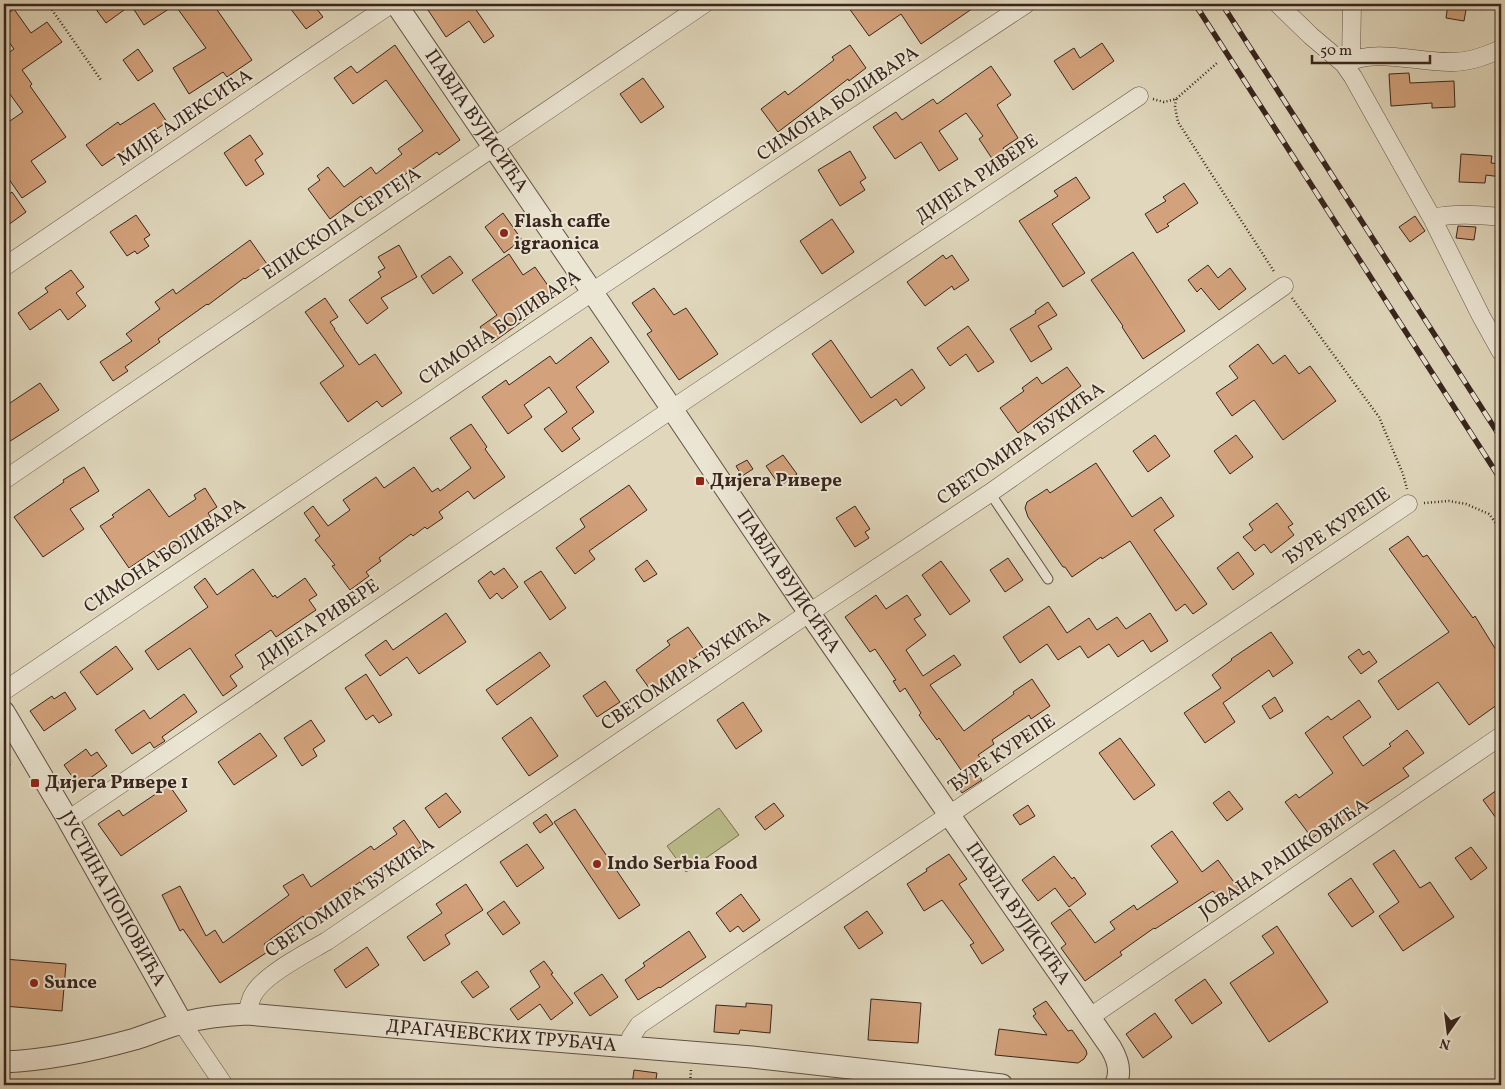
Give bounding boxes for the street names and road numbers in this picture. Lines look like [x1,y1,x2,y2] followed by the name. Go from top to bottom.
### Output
[752,40,924,168] street label: СИМОНА БОЛИВАРА
[418,44,534,198] street label: ПАВЛА ВУЈИСИЋА
[112,63,258,173] street label: МИЈЕ АЛЕКСИЋА
[910,128,1044,230] street label: ДИЈЕГА РИВЕРЕ
[258,161,426,287] street label: ЕПИСКОПА СЕРГЕЈА
[414,264,586,392] street label: СИМОНА БОЛИВАРА
[932,376,1110,512] street label: СВЕТОМИРА ЂУКИЋА
[1278,481,1396,573] street label: ЂУРЕ КУРЕПЕ
[79,492,251,620] street label: СИМОНА БОЛИВАРА
[730,504,846,658] street label: ПАВЛА ВУЈИСИЋА
[251,573,385,675] street label: ДИЈЕГА РИВЕРЕ
[596,605,776,737] street label: СВЕТОМИРА ЂУКИЋА
[943,708,1061,800] street label: ЂУРЕ КУРЕПЕ
[1194,792,1374,926] street label: ЈОВАНА РАШКОВИЋА
[53,806,172,991] street label: ЈУСТИНА ПОПОВИЋА
[260,832,440,964] street label: СВЕТОМИРА ЂУКИЋА
[959,837,1077,990] street label: ПАВЛА ВУЈИСИЋА
[385,1013,618,1059] street label: ДРАГАЧЕВСКИХ ТРУБАЧА

